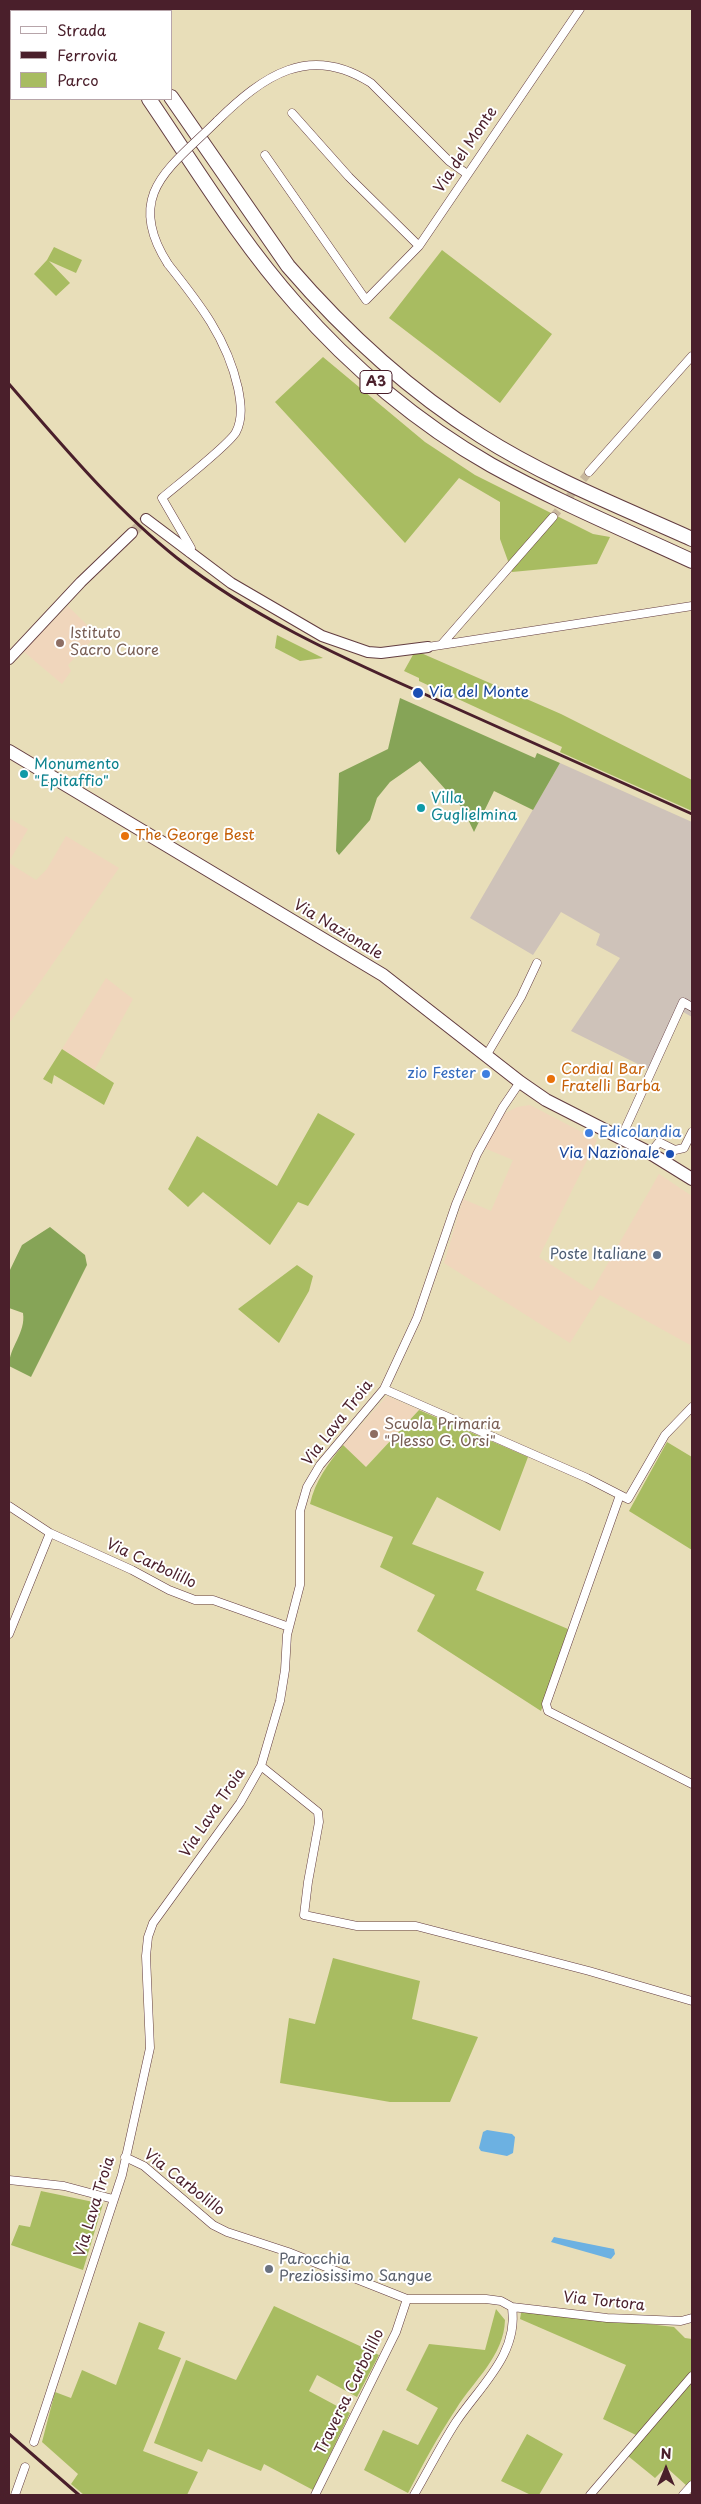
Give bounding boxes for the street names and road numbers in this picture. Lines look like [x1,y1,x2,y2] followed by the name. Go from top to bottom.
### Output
[431,104,501,196] street label: Via del Monte
[360,371,392,394] road number: A3
[290,896,386,964] street label: Via Nazionale
[299,1377,377,1469] street label: Via Lava Troia
[103,1535,199,1593] street label: Via Carbolillo
[177,1765,249,1861] street label: Via Lava Troia
[140,2146,228,2220] street label: Via Carbolillo
[71,2155,119,2259] street label: Via Lava Troia
[562,2289,646,2315] street label: Via Tortora
[312,2326,388,2458] street label: Traversa Carbolillo

